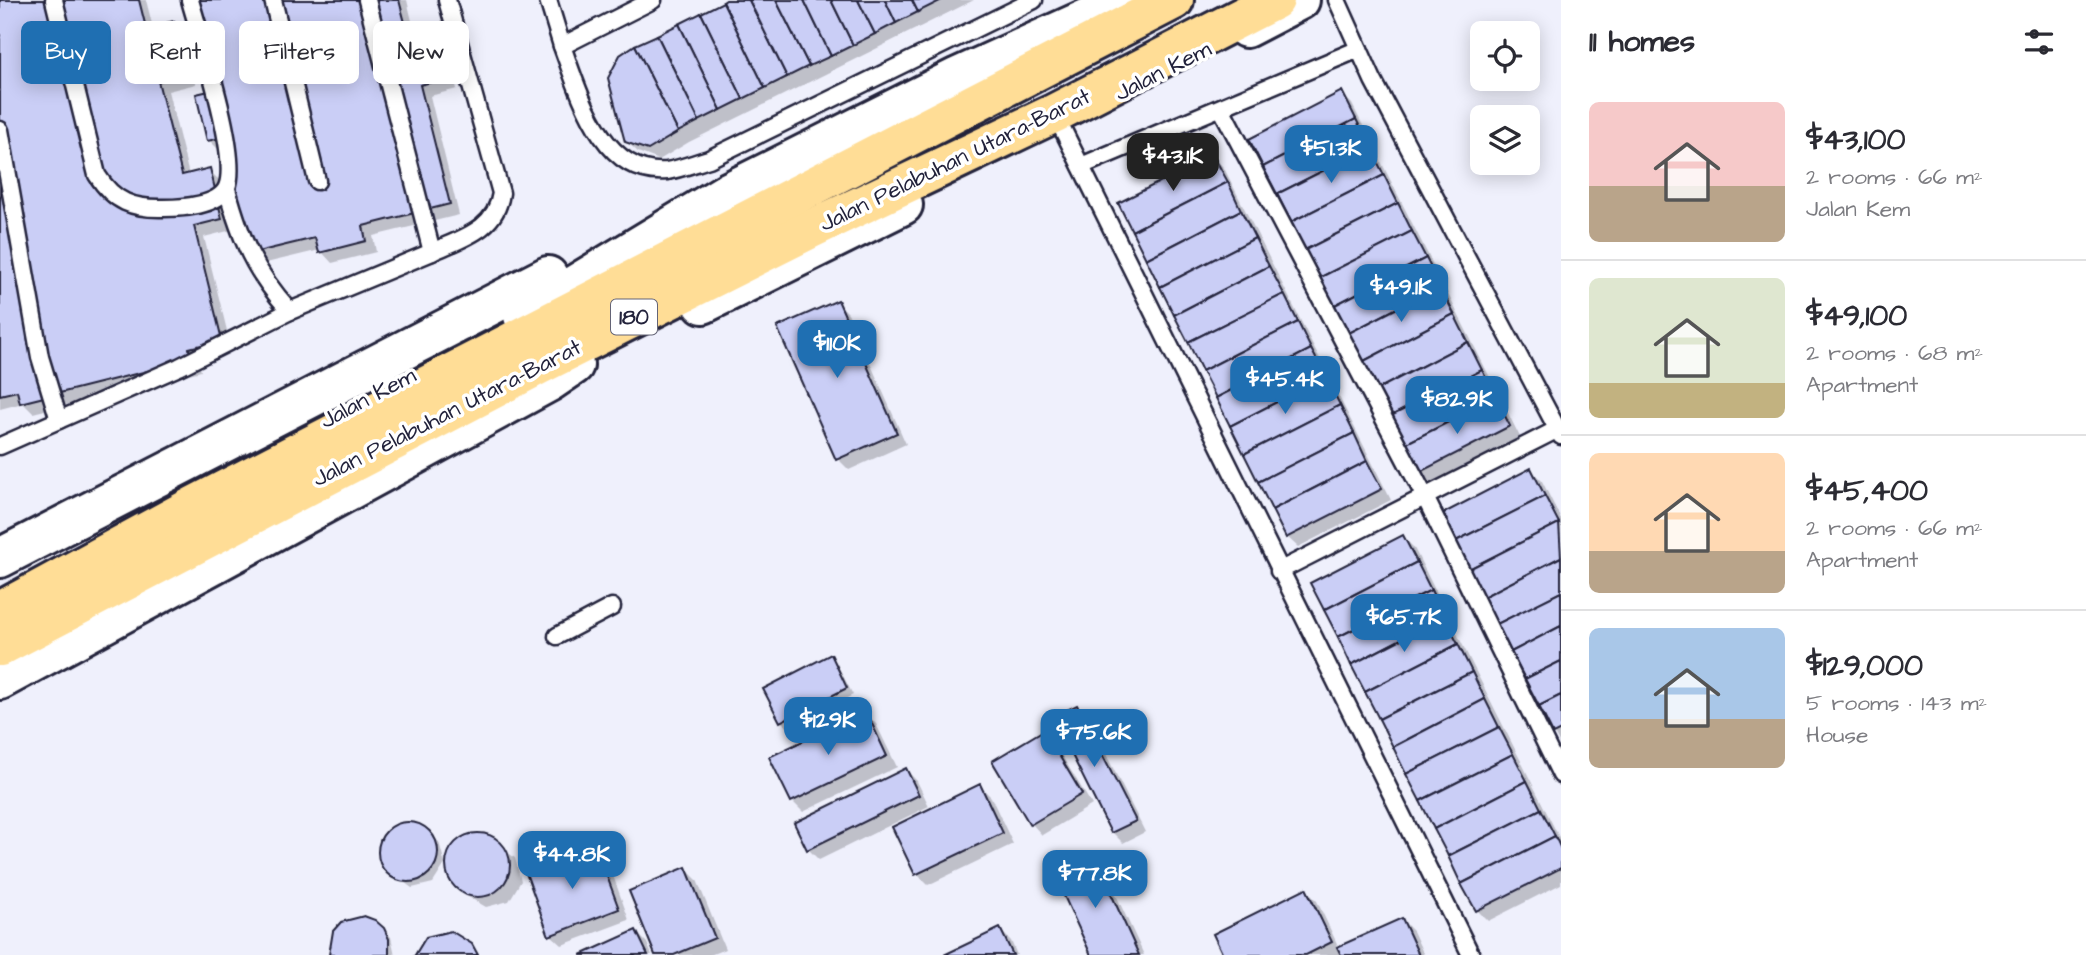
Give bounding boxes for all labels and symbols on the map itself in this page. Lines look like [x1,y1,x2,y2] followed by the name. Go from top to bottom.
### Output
[1109,33,1217,109] street label: Jalan Kem
[814,80,1097,240] street label: Jalan Pelabuhan Utara-Barat
[1274,125,1388,185] pin: $51.3K
[1116,134,1230,193] pin: $43.1K
[1344,264,1458,324] pin: $49.1K
[611,300,657,334] road number: 180
[788,320,886,380] pin: $110K
[307,331,588,495] street label: Jalan Pelabuhan Utara-Barat
[1228,356,1342,416] pin: $45.4K
[314,359,422,437] street label: Jalan Kem
[1400,376,1514,436] pin: $82.9K
[1347,594,1461,654] pin: $65.7K
[779,698,877,757] pin: $129K
[1037,710,1151,769] pin: $75.6K
[515,832,629,891] pin: $44.8K
[1038,850,1152,910] pin: $77.8K

